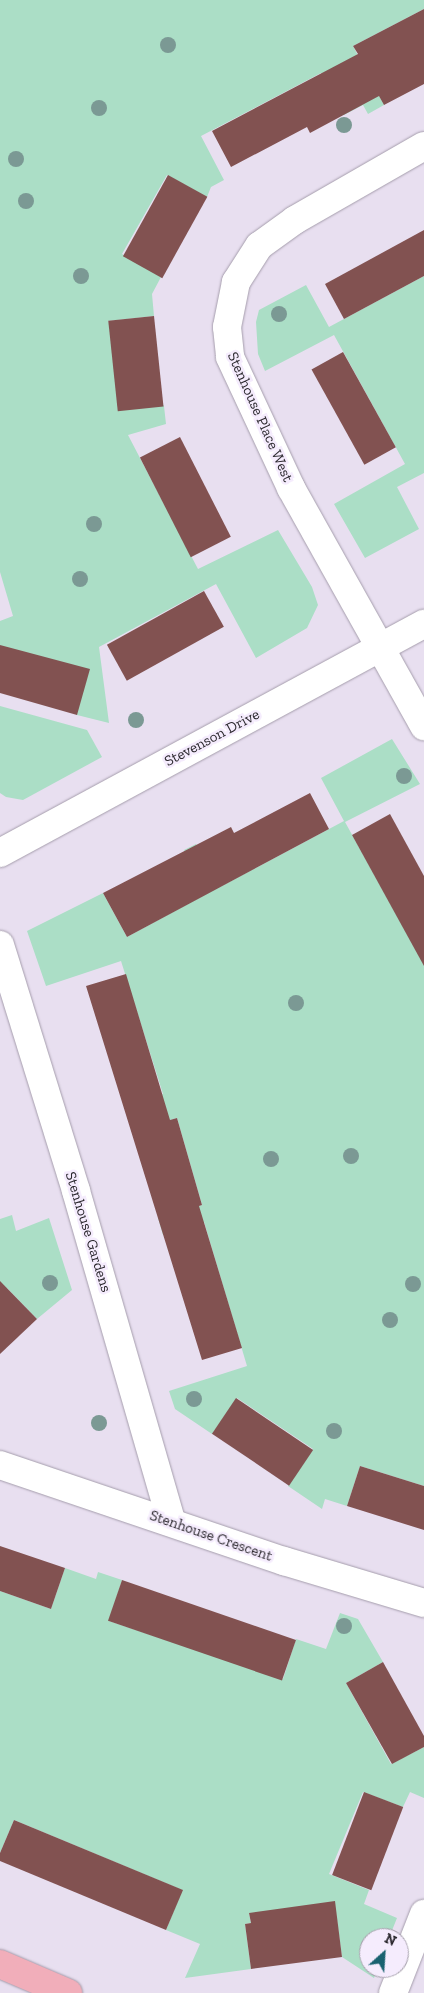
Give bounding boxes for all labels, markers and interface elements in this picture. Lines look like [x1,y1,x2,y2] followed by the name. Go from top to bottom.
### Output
[223,349,297,485] street label: Stenhouse Place West
[161,705,263,771] street label: Stevenson Drive
[61,1170,115,1294] street label: Stenhouse Gardens
[147,1507,275,1565] street label: Stenhouse Crescent
[359,1928,409,1978] north arrow
[382,1930,399,1950] text: N

